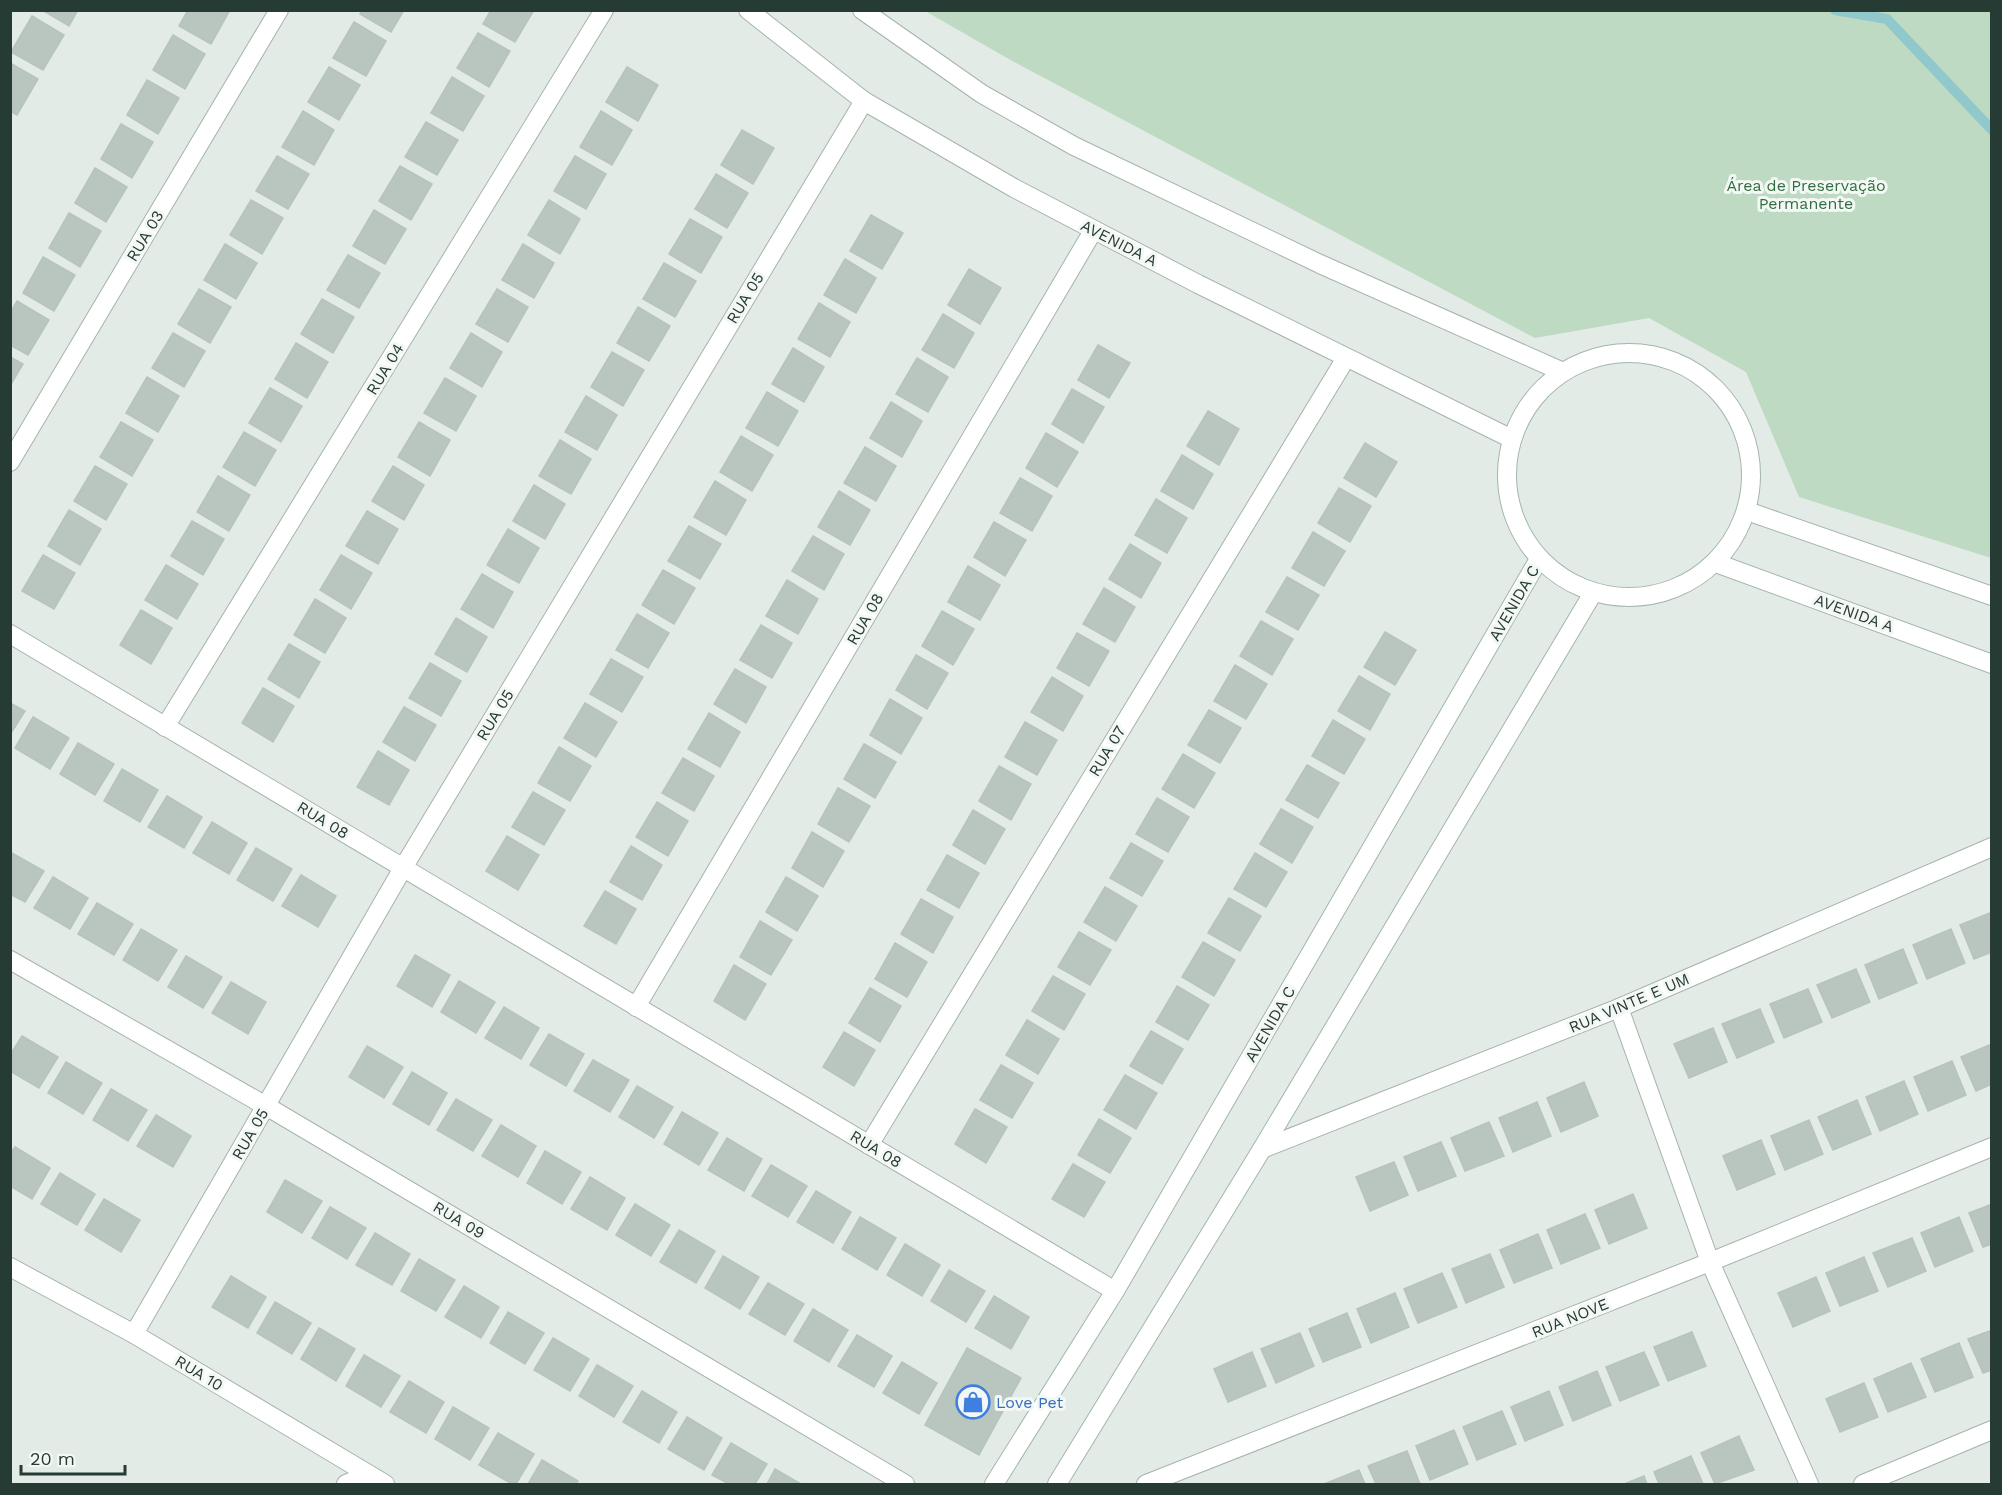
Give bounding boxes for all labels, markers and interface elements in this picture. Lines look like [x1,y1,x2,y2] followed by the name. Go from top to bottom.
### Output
[1726,176,1886,213] park label: Área de Preservação Permanente
[122,207,168,265] street label: RUA 03
[1078,216,1161,271] street label: AVENIDA A
[722,269,768,327] street label: RUA 05
[362,340,408,398] street label: RUA 04
[1485,562,1543,644] street label: AVENIDA C
[843,590,887,648] street label: RUA 08
[1812,590,1897,636] street label: AVENIDA A
[472,686,518,744] street label: RUA 05
[1085,722,1129,780] street label: RUA 07
[294,797,352,843] street label: RUA 08
[1566,969,1692,1037] street label: RUA VINTE E UM
[1241,983,1299,1065] street label: AVENIDA C
[228,1105,272,1163] street label: RUA 05
[847,1126,905,1172] street label: RUA 08
[430,1197,488,1243] street label: RUA 09
[1529,1294,1611,1342] street label: RUA NOVE
[171,1351,227,1395] street label: RUA 10
[955,1384,991,1420] shop icon: Love Pet
[996,1393,1064,1412] place label: Love Pet
[21,1438,124,1476] scale bar
[30,1448,75,1469] text: 20 m

